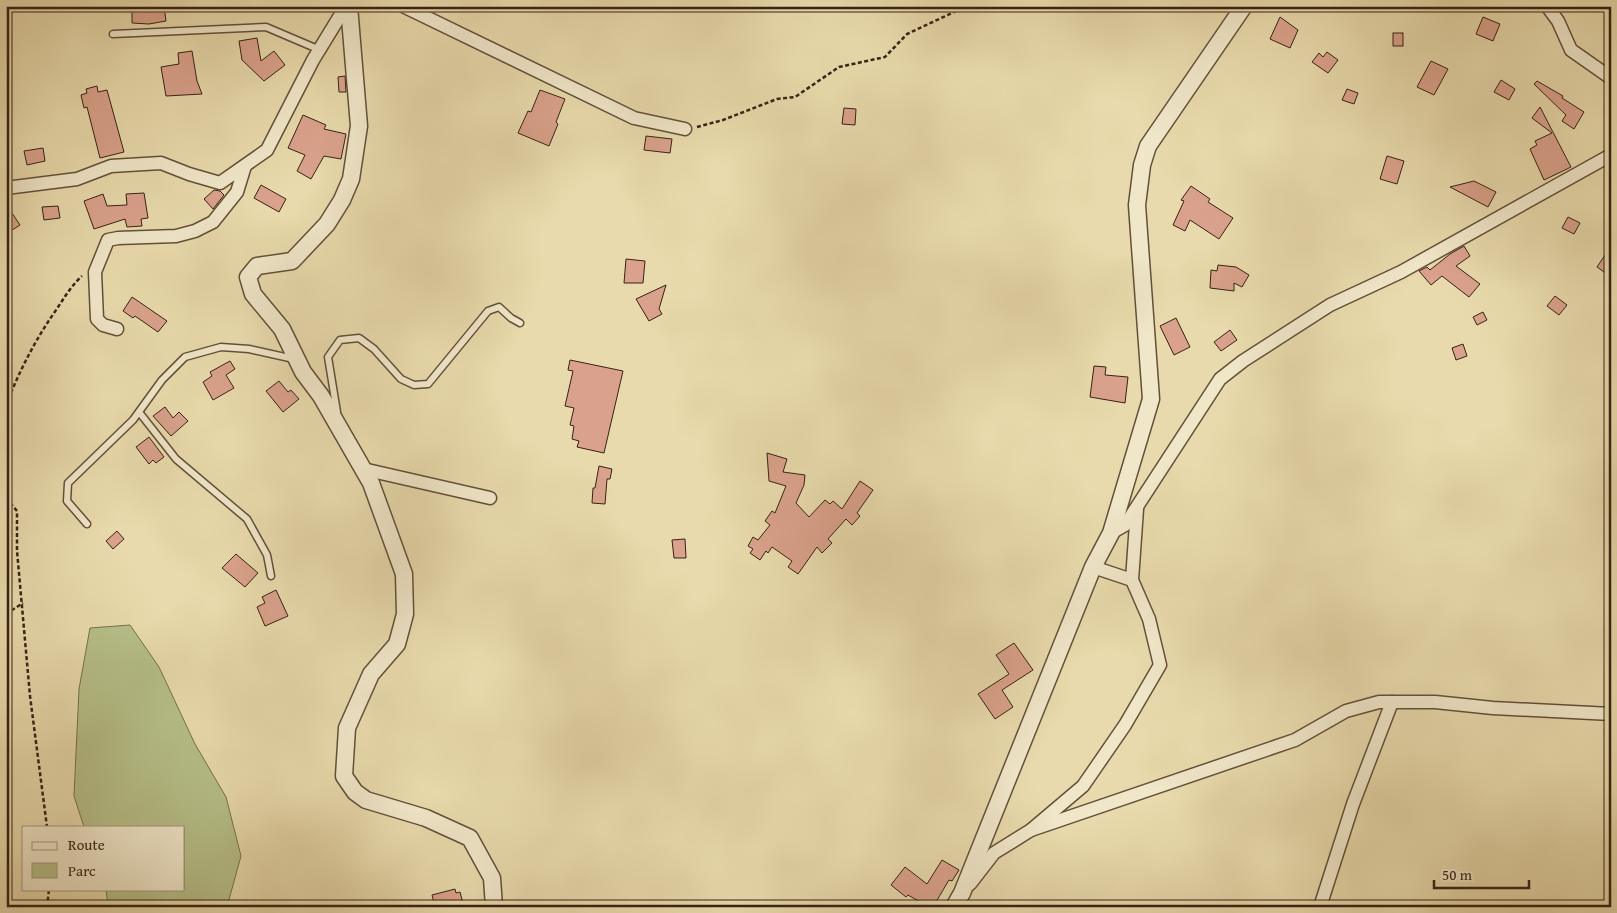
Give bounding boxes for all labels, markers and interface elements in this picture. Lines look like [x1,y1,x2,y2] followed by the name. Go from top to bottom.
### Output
[22,826,185,890] legend
[68,834,105,855] text: Route
[1434,858,1530,890] scale bar
[68,860,96,881] text: Parc
[1442,864,1473,885] text: 50 m

